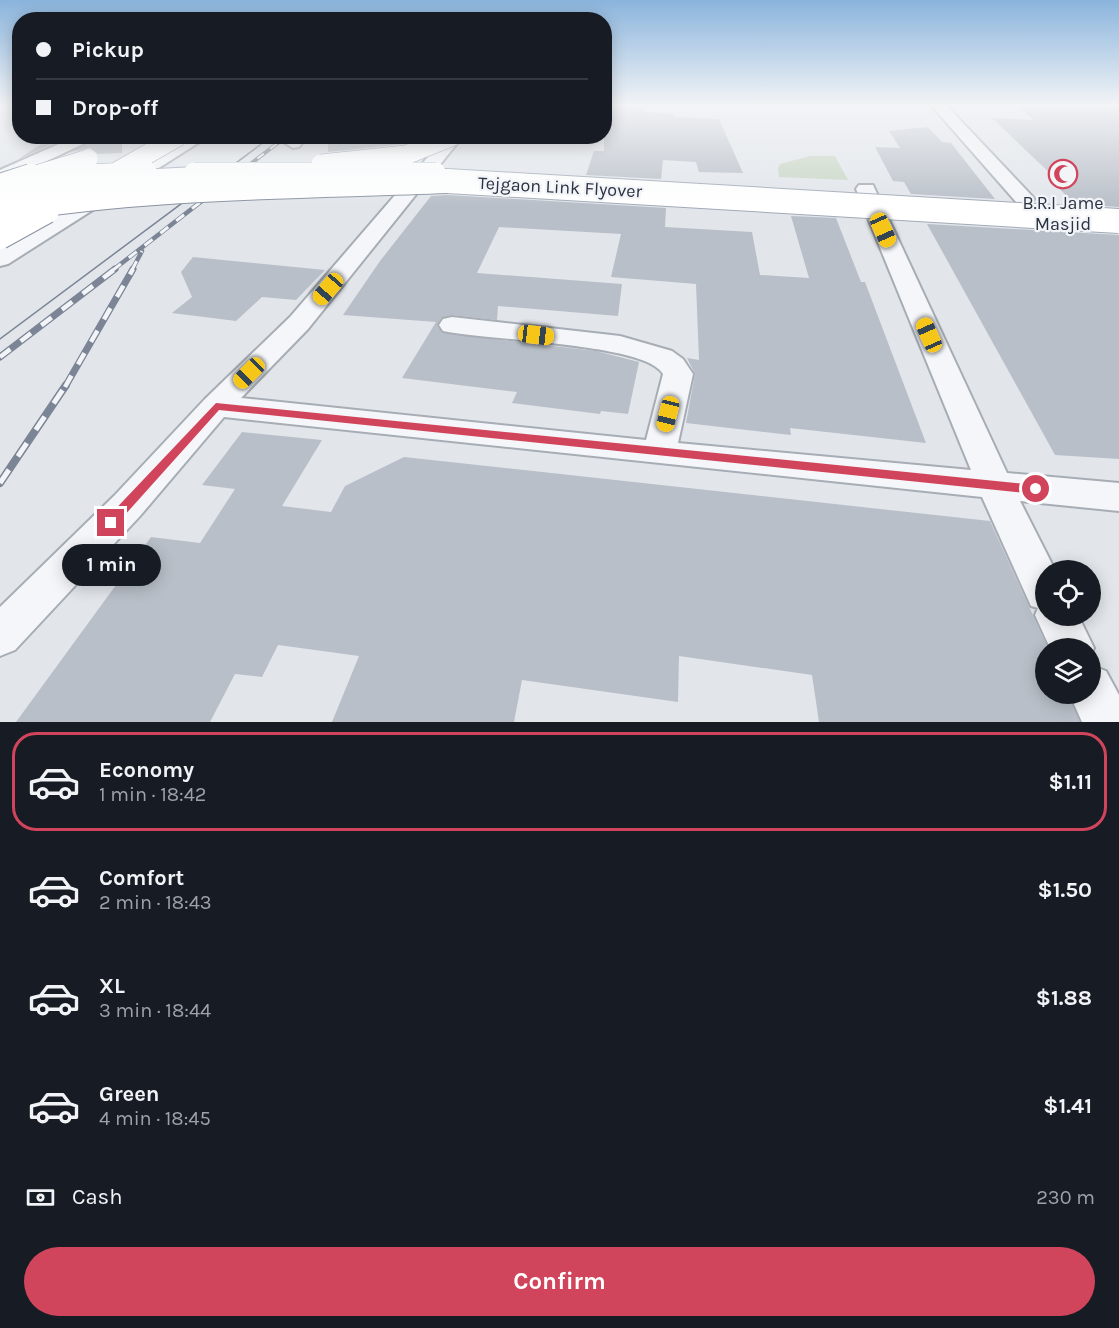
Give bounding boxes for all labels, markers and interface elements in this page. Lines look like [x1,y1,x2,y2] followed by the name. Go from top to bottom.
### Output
[72,37,144,63] text: Pickup
[72,95,158,121] text: Drop-off
[1047,158,1079,190] mosque icon: B.R.I Jame Masjid
[477,172,643,202] street label: Tejgaon Link Flyover
[1022,192,1104,235] place label: B.R.I Jame Masjid
[867,210,899,250] car
[309,270,347,308] car
[913,315,945,355] car
[517,324,555,346] car
[230,354,268,392] car
[655,394,681,434] car
[1022,475,1049,502] route start
[97,509,124,536] route end
[62,544,160,586] callout: 1 min
[86,553,137,576] text: 1 min
[1035,560,1101,704] map controls
[1035,560,1101,626] button: locate
[1035,638,1101,704] button: layers
[27,755,81,809] icon: car
[99,757,194,783] text: Economy
[1049,769,1092,795] text: $1.11
[99,783,206,806] text: 1 min · 18:42
[27,863,81,917] icon: car
[99,865,184,891] text: Comfort
[1038,877,1092,903] text: $1.50
[99,891,212,914] text: 2 min · 18:43
[27,971,81,1025] icon: car
[99,973,125,999] text: XL
[1036,985,1092,1011] text: $1.88
[99,999,211,1022] text: 3 min · 18:44
[27,1079,81,1133] icon: car
[99,1081,160,1107] text: Green
[1043,1093,1092,1119] text: $1.41
[99,1107,211,1130] text: 4 min · 18:45
[24,1181,57,1214] icon: cash
[72,1184,122,1210] text: Cash
[1036,1186,1095,1209] text: 230 m
[24,1247,1095,1316] button: Confirm

